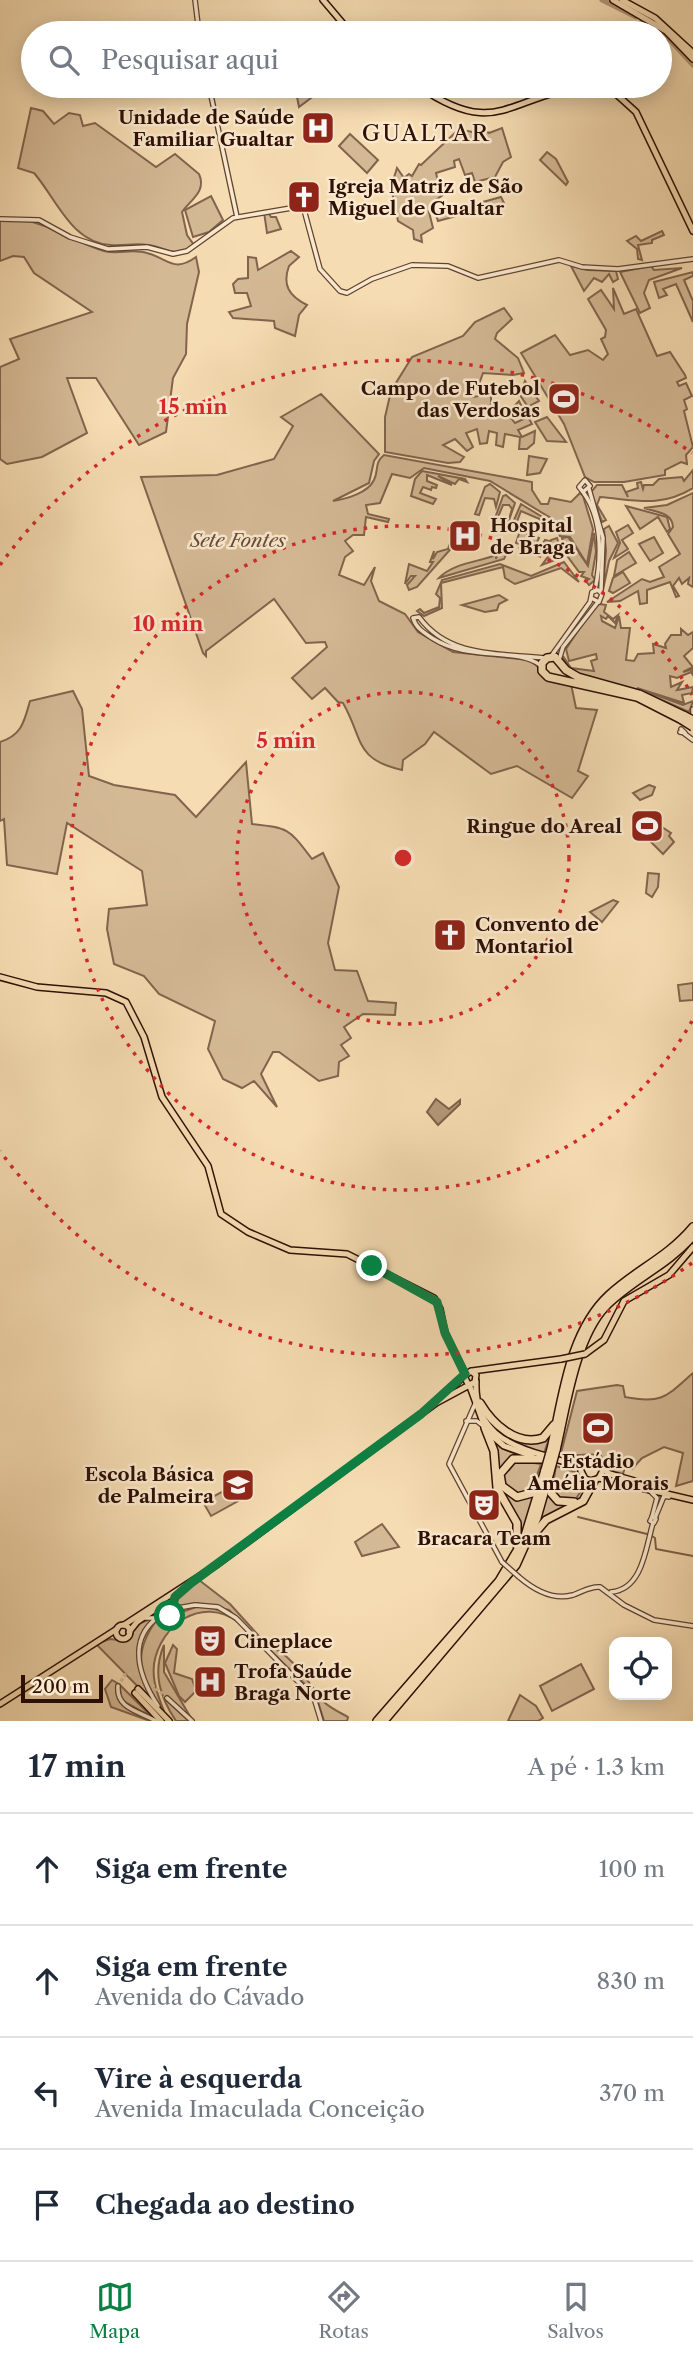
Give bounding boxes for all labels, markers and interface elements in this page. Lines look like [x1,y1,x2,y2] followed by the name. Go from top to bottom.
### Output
[21,21,672,98] search box
[45,41,83,79] icon: search
[101,44,279,76] text: Pesquisar aqui
[118,106,295,151] place label: Unidade de Saúde Familiar Gualtar
[299,109,337,147] hospital icon: Unidade de Saúde Familiar Gualtar
[362,119,490,147] district label: GUALTAR
[328,175,523,220] place label: Igreja Matriz de São Miguel de Gualtar
[285,178,323,216] church icon: Igreja Matriz de São Miguel de Gualtar
[361,377,540,422] place label: Campo de Futebol das Verdosas
[545,380,583,418] sports icon: Campo de Futebol das Verdosas
[158,394,228,419] text: 15 min
[490,514,576,559] place label: Hospital de Braga
[446,517,484,555] hospital icon: Hospital de Braga
[189,529,286,552] park label: Sete Fontes
[133,611,204,636] text: 10 min
[256,728,316,753] text: 5 min
[628,807,666,845] sports icon: Ringue do Areal
[466,815,622,838] place label: Ringue do Areal
[391,846,415,870] centre of rings
[475,913,599,958] place label: Convento de Montariol
[431,916,469,954] church icon: Convento de Montariol
[356,1250,387,1281] route end
[579,1409,617,1447] sports icon: Estádio Amélia Morais
[526,1450,669,1495] place label: Estádio Amélia Morais
[84,1463,215,1508] place label: Escola Básica de Palmeira
[219,1466,257,1504] school or university icon: Escola Básica de Palmeira
[465,1486,503,1524] theatre icon: Bracara Team
[417,1527,551,1550] place label: Bracara Team
[154,1600,185,1631] route start
[191,1622,229,1660] theatre icon: Cineplace
[234,1630,333,1653] place label: Cineplace
[609,1637,672,1700] map controls
[609,1637,672,1700] button: locate
[234,1660,352,1705] place label: Trofa Saúde Braga Norte
[191,1663,229,1701] hospital icon: Trofa Saúde Braga Norte
[21,1672,103,1704] scale bar
[32,1675,90,1698] text: 200 m
[28,1748,126,1785] text: 17 min
[528,1753,665,1781] text: A pé · 1.3 km
[28,1850,66,1888] icon: ahead
[95,1853,288,1885] text: Siga em frente
[599,1855,665,1883] text: 100 m
[95,1951,288,1983] text: Siga em frente
[28,1962,66,2000] icon: ahead
[597,1967,665,1995] text: 830 m
[95,1983,304,2011] text: Avenida do Cávado
[95,2063,302,2095] text: Vire à esquerda
[28,2074,66,2112] icon: left
[599,2079,665,2107] text: 370 m
[95,2095,425,2123] text: Avenida Imaculada Conceição
[28,2186,66,2224] icon: arrive
[95,2189,355,2221] text: Chegada ao destino
[89,2278,140,2343] tab: Mapa
[318,2278,369,2343] tab: Rotas
[547,2278,604,2343] tab: Salvos

